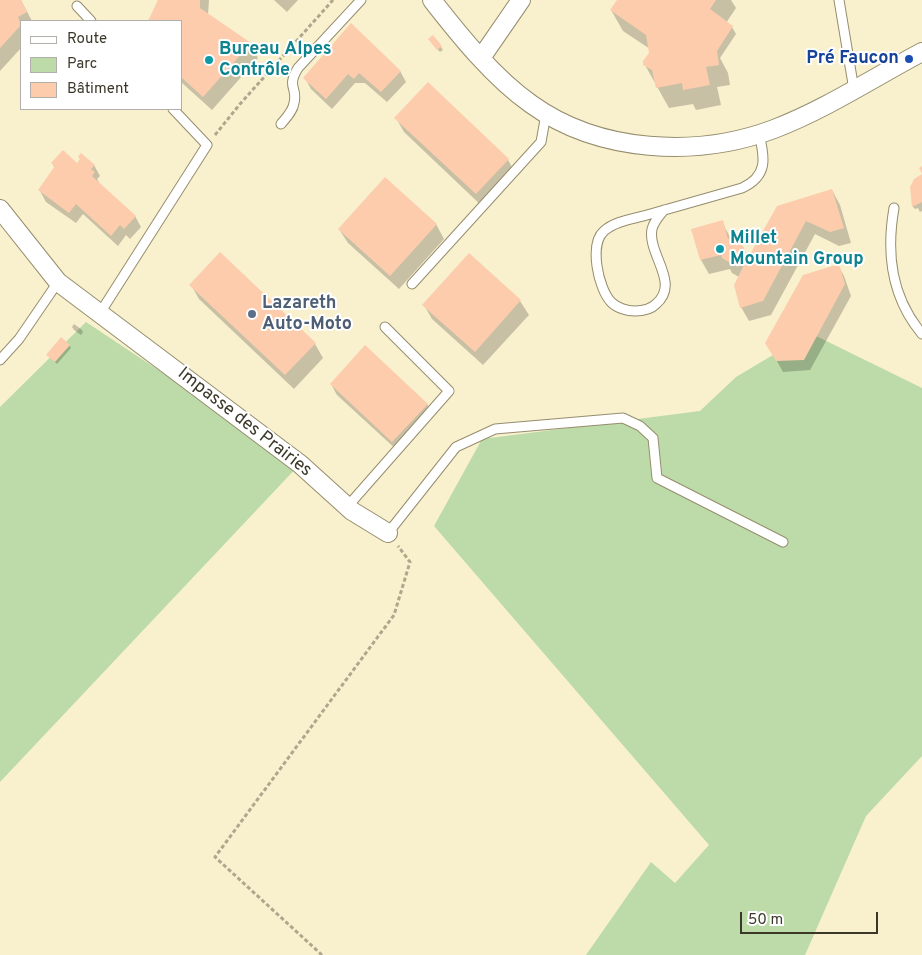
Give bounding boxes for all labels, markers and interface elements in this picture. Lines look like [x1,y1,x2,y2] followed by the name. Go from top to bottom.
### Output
[20,20,182,110] legend
[67,30,107,49] text: Route
[219,39,332,82] place label: Bureau Alpes Contrôle
[806,48,899,70] place label: Pré Faucon
[903,53,915,65] marker: Pré Faucon
[203,54,215,66] marker: Bureau Alpes Contrôle
[67,55,97,74] text: Parc
[67,80,129,99] text: Bâtiment
[730,228,864,270] place label: Millet Mountain Group
[714,243,726,255] marker: Millet Mountain Group
[262,293,352,336] place label: Lazareth Auto-Moto
[246,308,258,320] marker: Lazareth Auto-Moto
[172,364,316,482] street label: Impasse des Prairies
[742,902,880,934] scale bar
[748,911,783,930] text: 50 m

